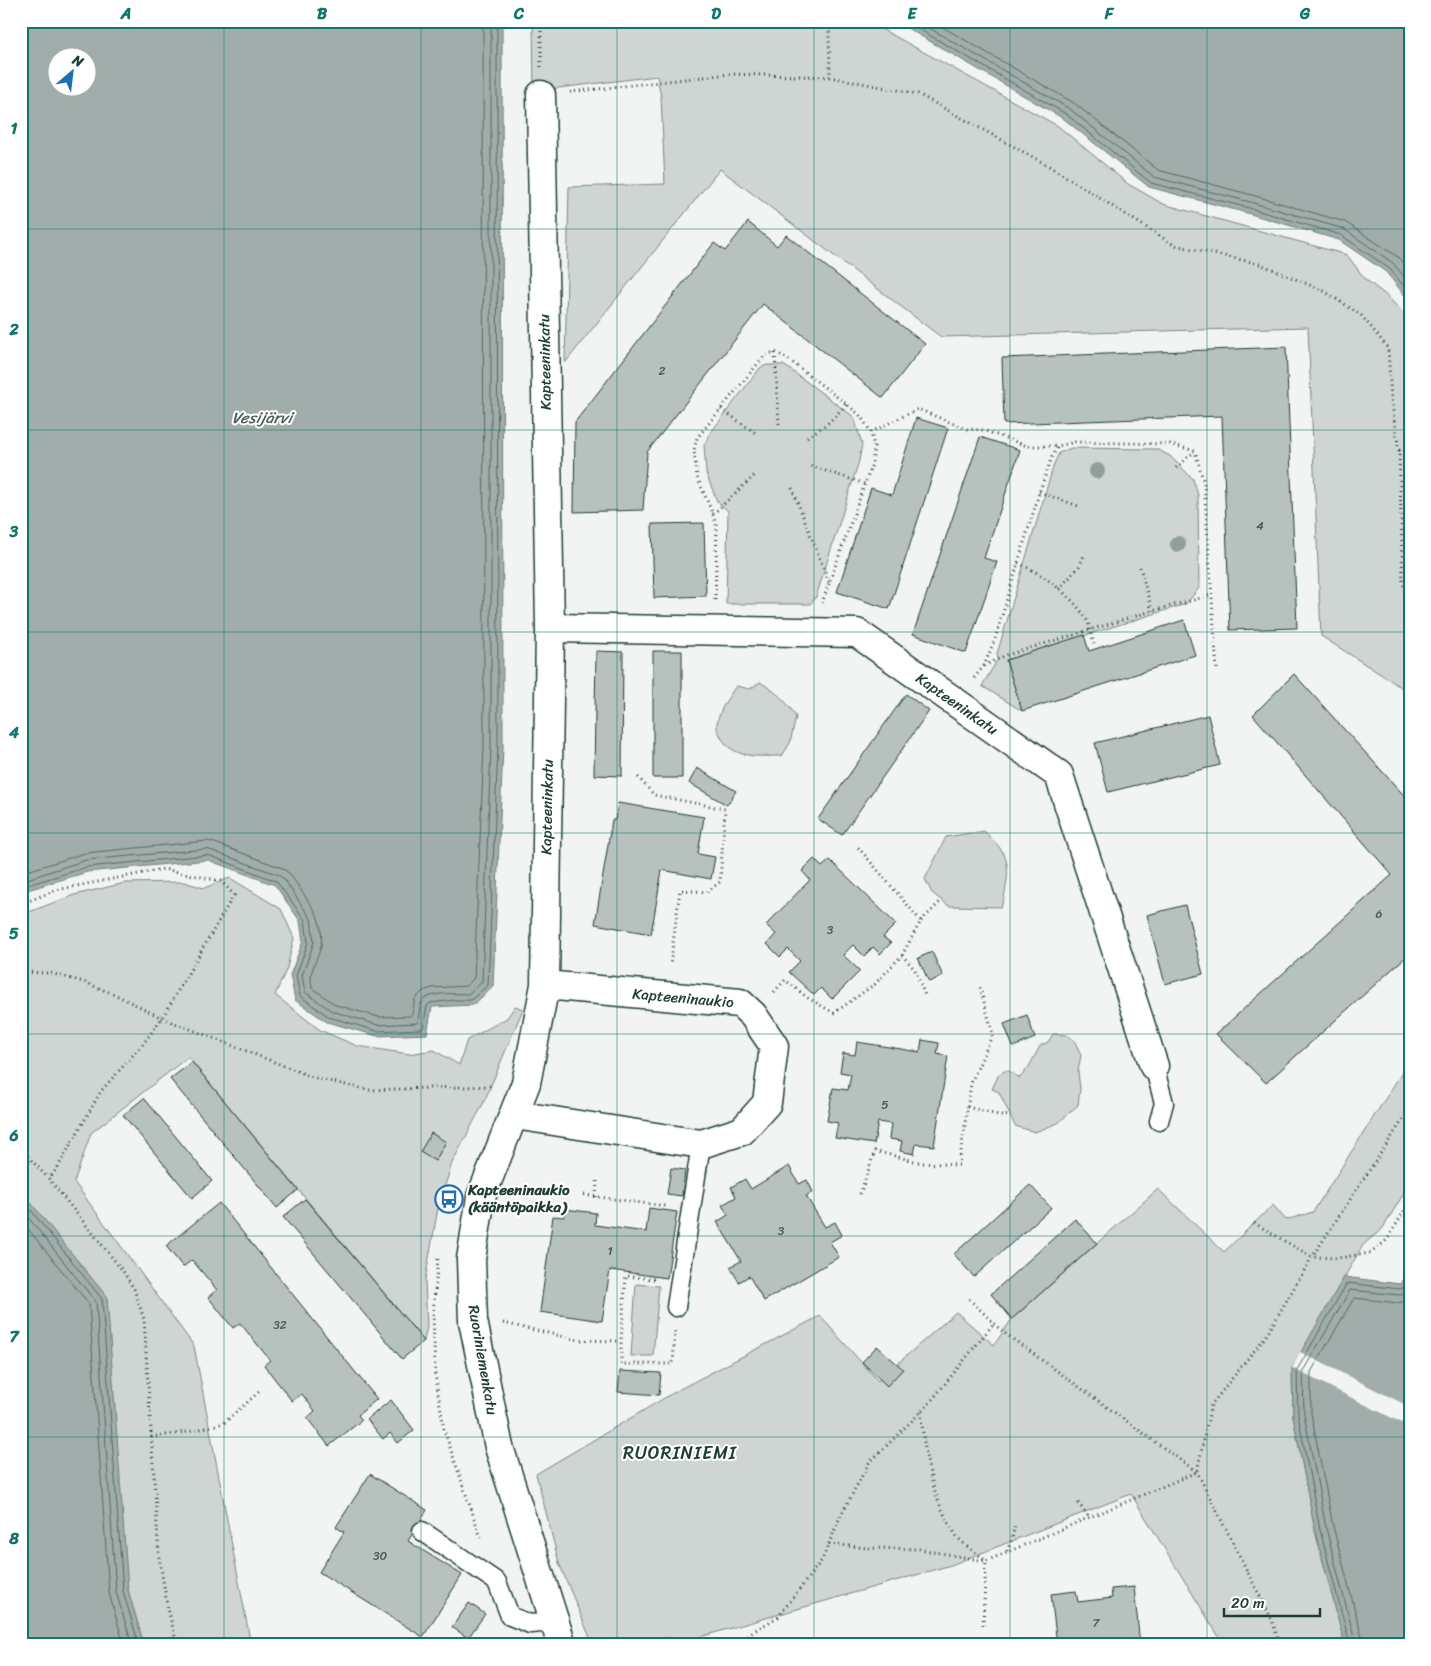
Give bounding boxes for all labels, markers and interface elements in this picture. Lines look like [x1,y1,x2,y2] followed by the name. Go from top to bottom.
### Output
[120,0,131,28] text: A
[317,0,328,28] text: B
[513,0,525,28] text: C
[711,0,721,28] text: D
[908,0,918,28] text: E
[1104,0,1115,28] text: F
[1299,0,1311,28] text: G
[67,47,88,74] text: N
[48,48,98,98] north arrow
[11,114,18,143] text: 1
[531,314,559,410] street label: Kapteeninkatu
[8,315,19,344] text: 2
[659,360,666,382] house number: 2
[232,403,296,432] water label: Vesijärvi
[1256,515,1264,537] house number: 4
[9,517,19,546] text: 3
[910,666,1004,742] street label: Kapteeninkatu
[8,718,19,747] text: 4
[533,759,561,855] street label: Kapteeninkatu
[1376,903,1383,925] house number: 6
[9,919,19,948] text: 5
[827,919,834,941] house number: 3
[631,981,735,1015] street label: Kapteeninaukio
[881,1094,889,1116] house number: 5
[8,1121,19,1150] text: 6
[467,1177,570,1220] place label: Kapteeninaukio (kääntöpaikka)
[434,1184,464,1214] bus stop icon: Kapteeninaukio (kääntöpaikka)
[778,1220,785,1242] house number: 3
[607,1240,613,1262] house number: 1
[461,1303,505,1417] street label: Ruoriniemenkatu
[273,1314,287,1336] house number: 32
[9,1322,20,1351] text: 7
[623,1437,738,1469] district label: RUORINIEMI
[8,1524,19,1553] text: 8
[373,1545,387,1567] house number: 30
[1224,1586,1320,1618] scale bar
[1231,1590,1265,1616] text: 20 m
[1093,1612,1101,1634] house number: 7

